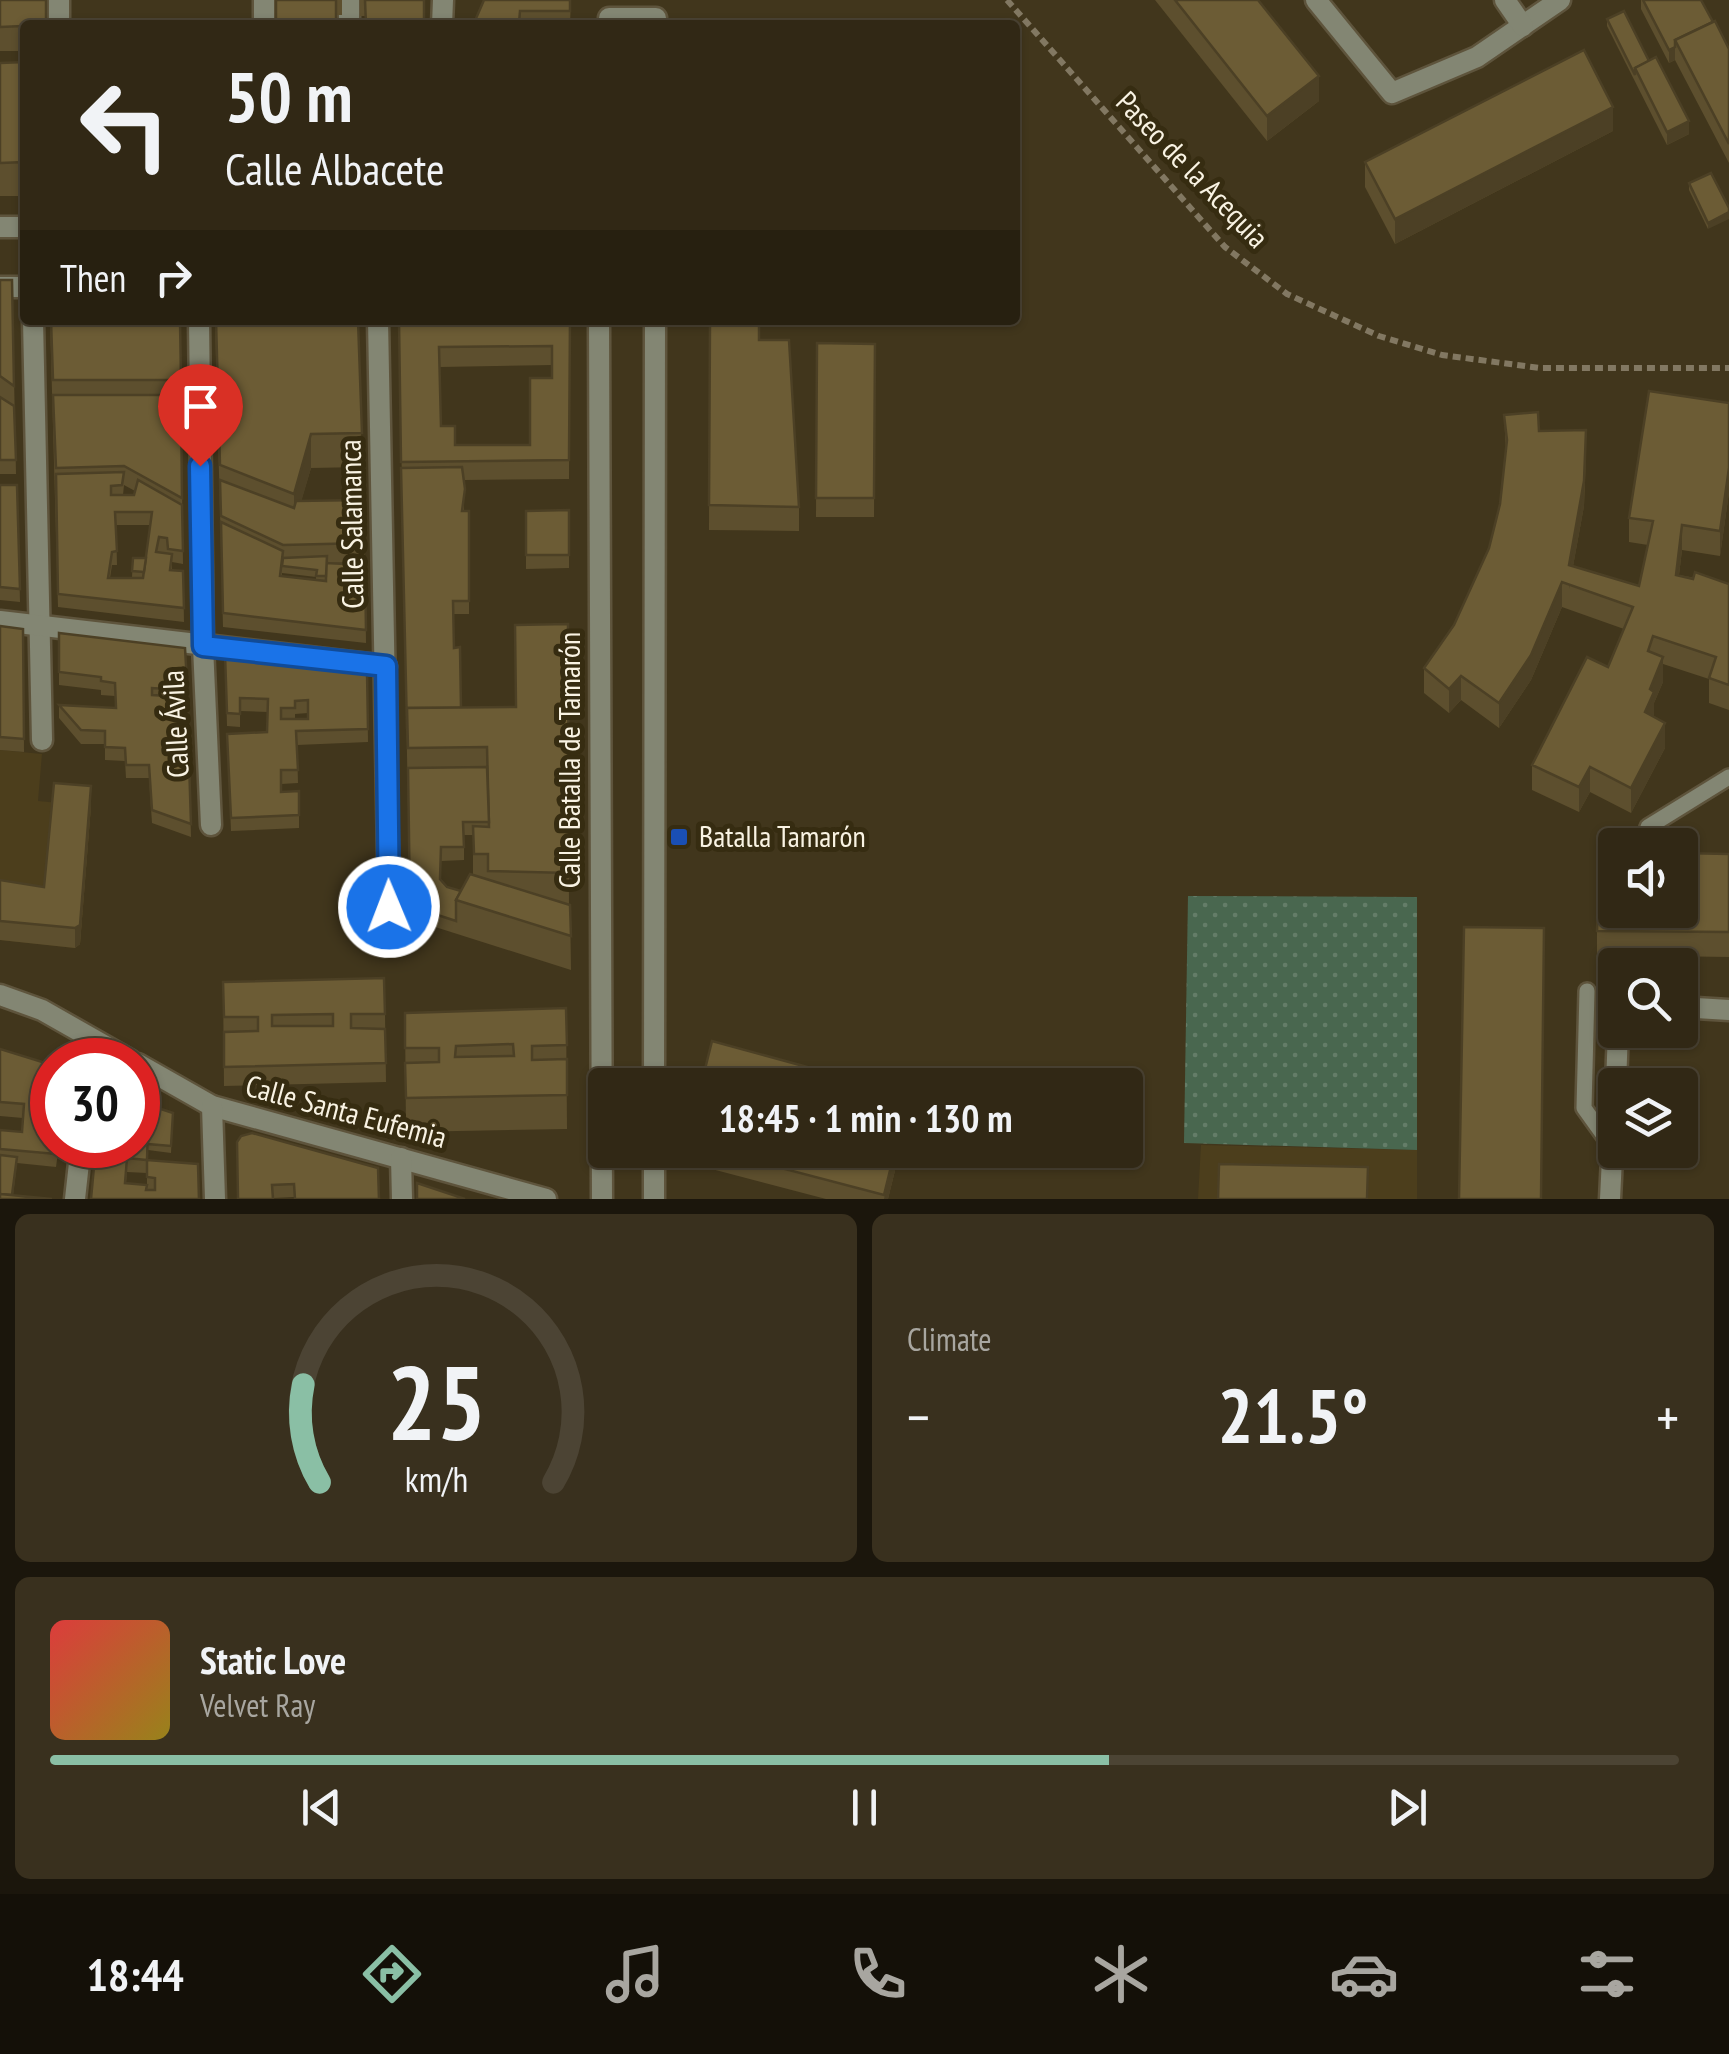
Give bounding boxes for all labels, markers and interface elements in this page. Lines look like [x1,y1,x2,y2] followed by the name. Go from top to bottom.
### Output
[225,51,353,141] text: 50 m
[60,60,190,190] icon: left
[1108,82,1278,256] street label: Paseo de la Acequia
[225,139,445,197] text: Calle Albacete
[146,250,201,305] icon: right
[60,253,126,302] text: Then
[158,364,243,467] pin
[173,379,228,434] icon: arrive
[330,439,371,609] street label: Calle Salamanca
[549,632,588,888] street label: Calle Batalla de Tamarón
[152,669,197,779] street label: Calle Ávila
[699,816,866,855] place label: Batalla Tamarón
[668,826,690,848] marker: Batalla Tamarón
[1598,828,1698,1168] map controls
[1598,828,1698,928] button: sound
[337,855,441,959] position arrow
[1598,948,1698,1048] button: search
[30,1038,160,1168] speed limit sign: 30
[242,1065,451,1156] street label: Calle Santa Eufemia
[1598,1068,1698,1168] button: layers
[719,1093,1012,1142] text: 18:45 · 1 min · 130 m
[907,1318,991,1360] text: Climate
[386,1334,486,1469] text: 25
[1218,1367,1368,1464] text: 21.5°
[907,1381,930,1452] text: −
[1656,1381,1679,1452] text: +
[404,1456,468,1502] text: km/h
[200,1635,346,1684] text: Static Love
[200,1684,315,1726] text: Velvet Ray
[294,1780,349,1835] icon: previous
[837,1780,892,1835] icon: pause
[1380,1780,1435,1835] icon: next
[357,1939,427,2009] icon: directions
[600,1939,670,2009] icon: music
[843,1939,913,2009] icon: phone
[1086,1939,1156,2009] icon: climate
[1329,1939,1399,2009] icon: car
[1572,1939,1642,2009] icon: filters
[87,1945,184,2003] text: 18:44

